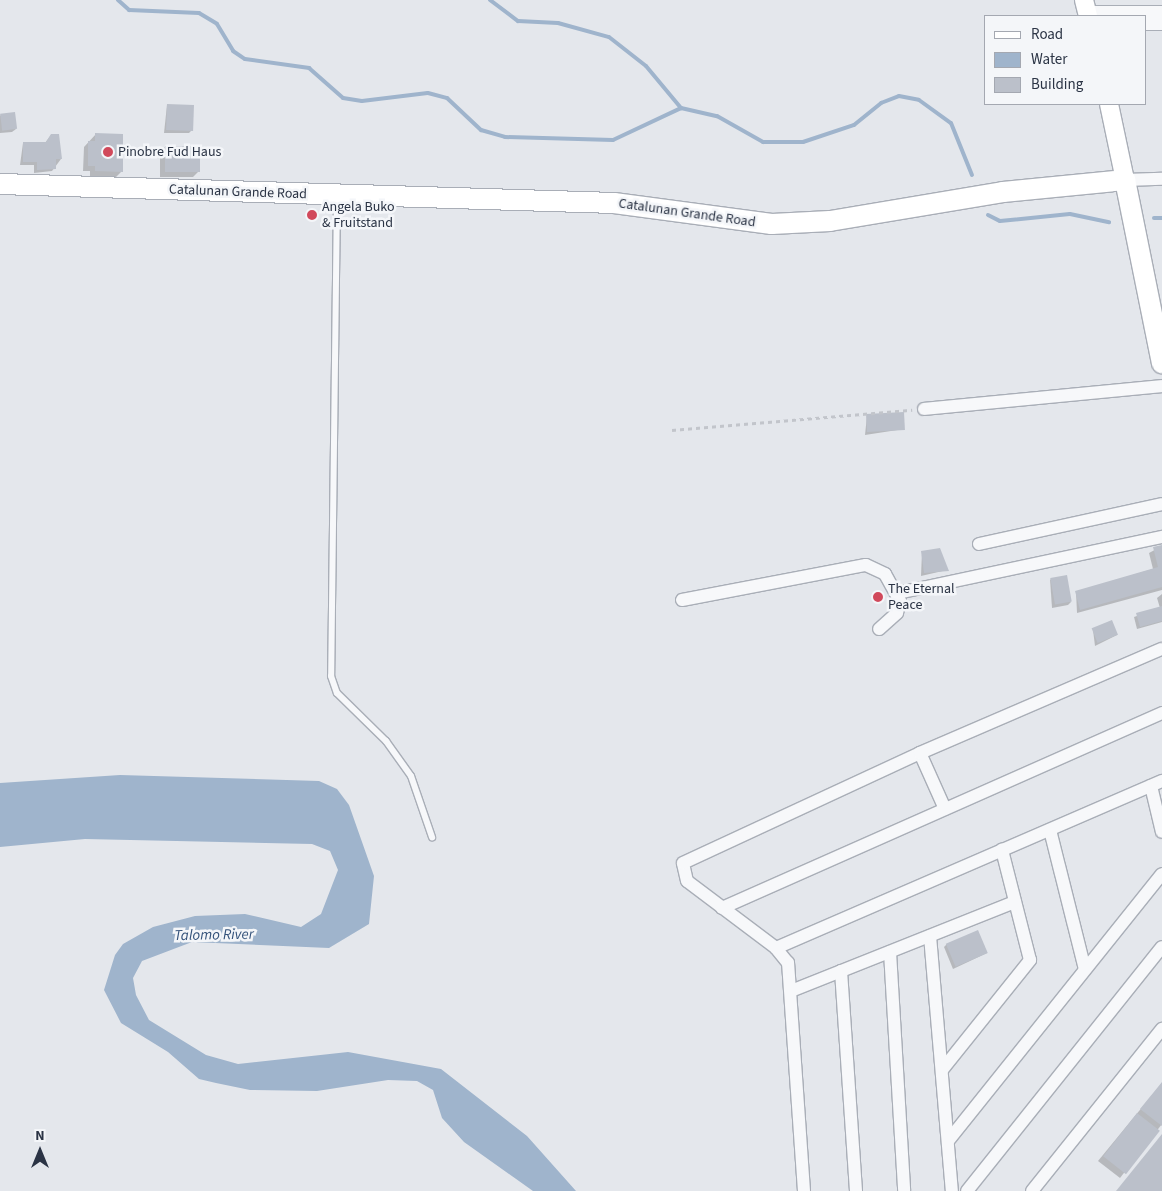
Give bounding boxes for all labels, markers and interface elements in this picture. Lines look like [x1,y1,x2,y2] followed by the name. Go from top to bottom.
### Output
[984,15,1147,105] legend
[1031,24,1063,45] text: Road
[1031,49,1067,70] text: Water
[1031,74,1083,95] text: Building
[118,144,221,160] place label: Pinobre Fud Haus
[102,146,114,158] marker: Pinobre Fud Haus
[169,181,307,203] street label: Catalunan Grande Road
[617,195,757,231] street label: Catalunan Grande Road
[322,199,395,232] place label: Angela Buko & Fruitstand
[306,209,318,221] marker: Angela Buko & Fruitstand
[888,581,955,614] place label: The Eternal Peace
[872,591,884,603] marker: The Eternal Peace
[174,925,254,945] water label: Talomo River
[15,1126,65,1176] north arrow
[35,1126,45,1146] text: N

